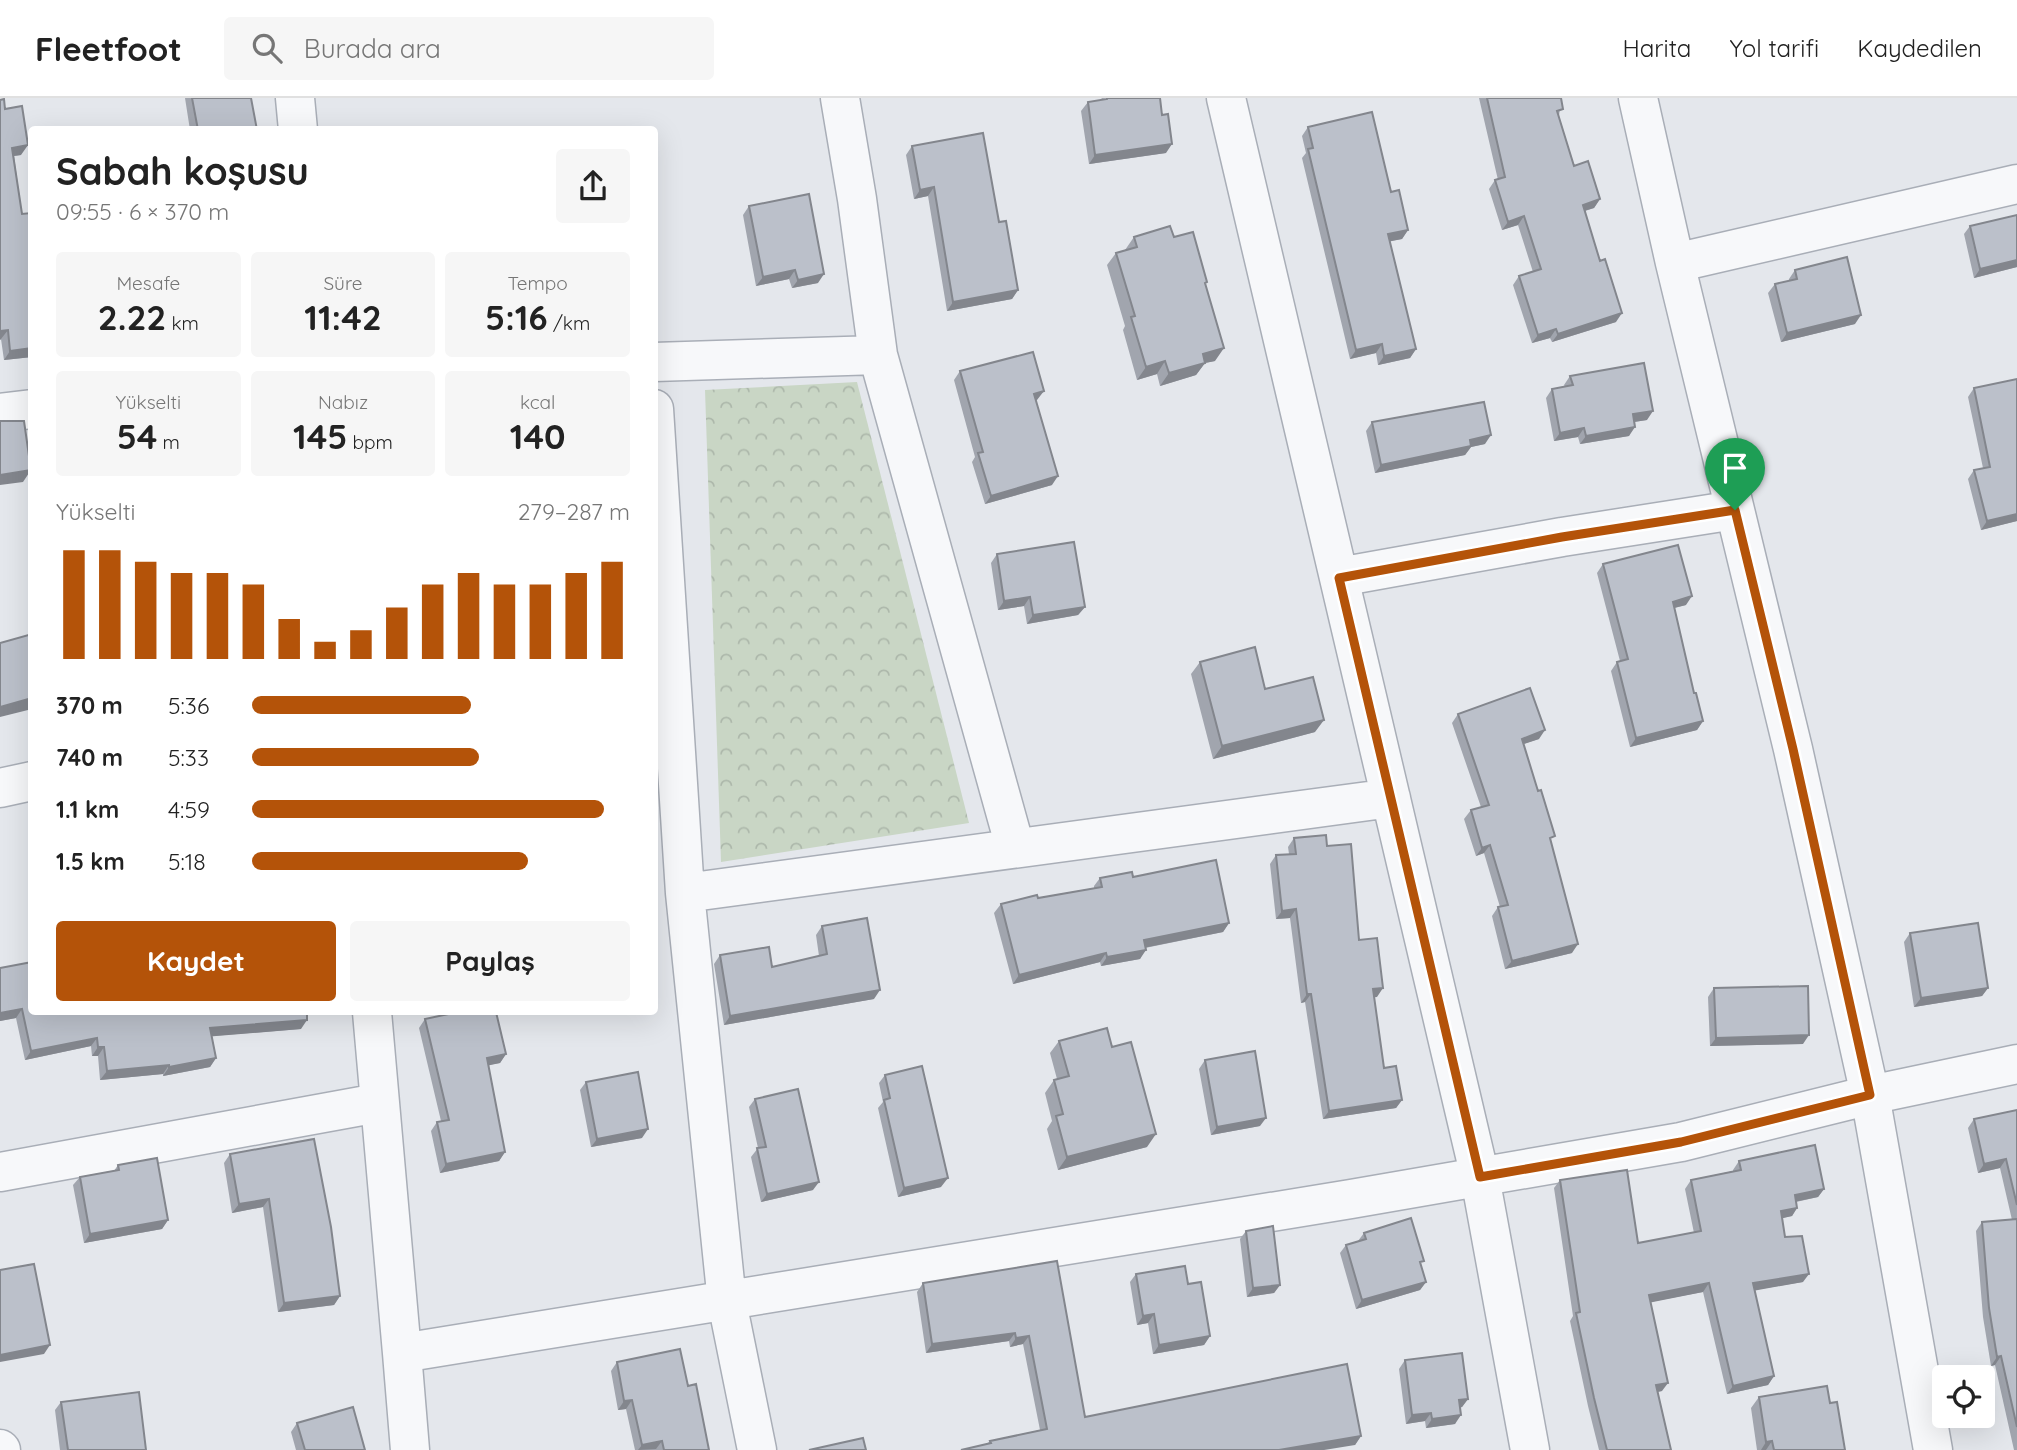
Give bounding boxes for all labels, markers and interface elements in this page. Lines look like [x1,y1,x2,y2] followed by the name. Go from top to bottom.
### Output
[224,17,714,80] search box
[35,28,182,69] text: Fleetfoot
[248,29,286,67] icon: search
[304,32,441,65] text: Burada ara
[1623,33,1691,63] text: Harita
[1729,33,1819,63] text: Yol tarifi
[1857,33,1982,63] text: Kaydedilen
[56,147,309,195] text: Sabah koşusu
[556,149,630,223] button: share
[56,197,229,226] text: 09:55 · 6 × 370 m
[116,271,180,295] text: Mesafe
[323,271,363,295] text: Süre
[508,271,568,295] text: Tempo
[98,295,166,339] text: 2.22
[304,295,382,339] text: 11:42
[485,295,548,339] text: 5:16
[166,311,199,335] text: km
[548,311,590,335] text: /km
[116,390,181,414] text: Yükselti
[318,390,368,414] text: Nabız
[520,390,555,414] text: kcal
[117,414,157,458] text: 54
[293,414,347,458] text: 145
[510,414,566,458] text: 140
[157,430,180,454] text: m
[347,430,393,454] text: bpm
[1705,438,1765,510] pin
[1716,449,1754,487] icon: arrive
[56,497,135,526] text: Yükselti
[518,497,630,526] text: 279–287 m
[56,691,123,720] text: 370 m
[168,691,209,720] text: 5:36
[56,743,123,772] text: 740 m
[168,743,209,772] text: 5:33
[56,795,119,824] text: 1.1 km
[168,795,210,824] text: 4:59
[56,847,125,876] text: 1.5 km
[168,847,206,876] text: 5:18
[56,921,336,1001] button: Kaydet
[350,921,630,1001] button: Paylaş
[1932,1365,1995,1428] map controls
[1932,1365,1995,1428] button: locate

